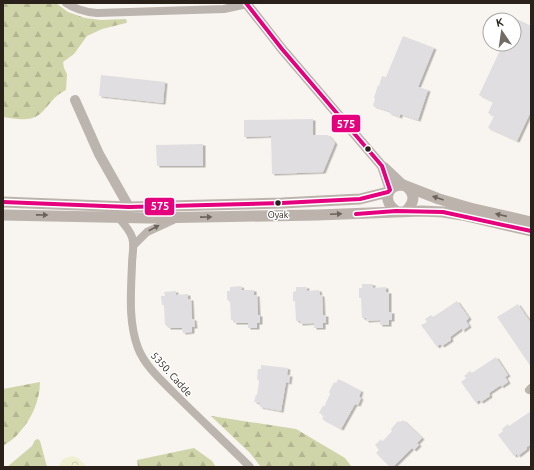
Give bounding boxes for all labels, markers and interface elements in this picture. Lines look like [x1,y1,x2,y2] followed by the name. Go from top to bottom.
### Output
[482,12,522,52] north arrow
[495,15,505,29] text: K
[331,114,361,133] line badge: 575
[337,118,355,130] text: 575
[363,144,373,154] unlabelled marker
[432,195,444,201] one-way arrow
[144,197,175,216] line badge: 575
[273,198,283,208] marker: Oyak
[151,200,169,212] text: 575
[268,210,289,220] place label: Oyak
[330,211,342,218] one-way arrow
[495,211,507,217] one-way arrow
[36,212,48,219] one-way arrow
[200,214,213,220] one-way arrow
[148,225,160,232] one-way arrow
[149,350,194,399] street label: 5350. Cadde

